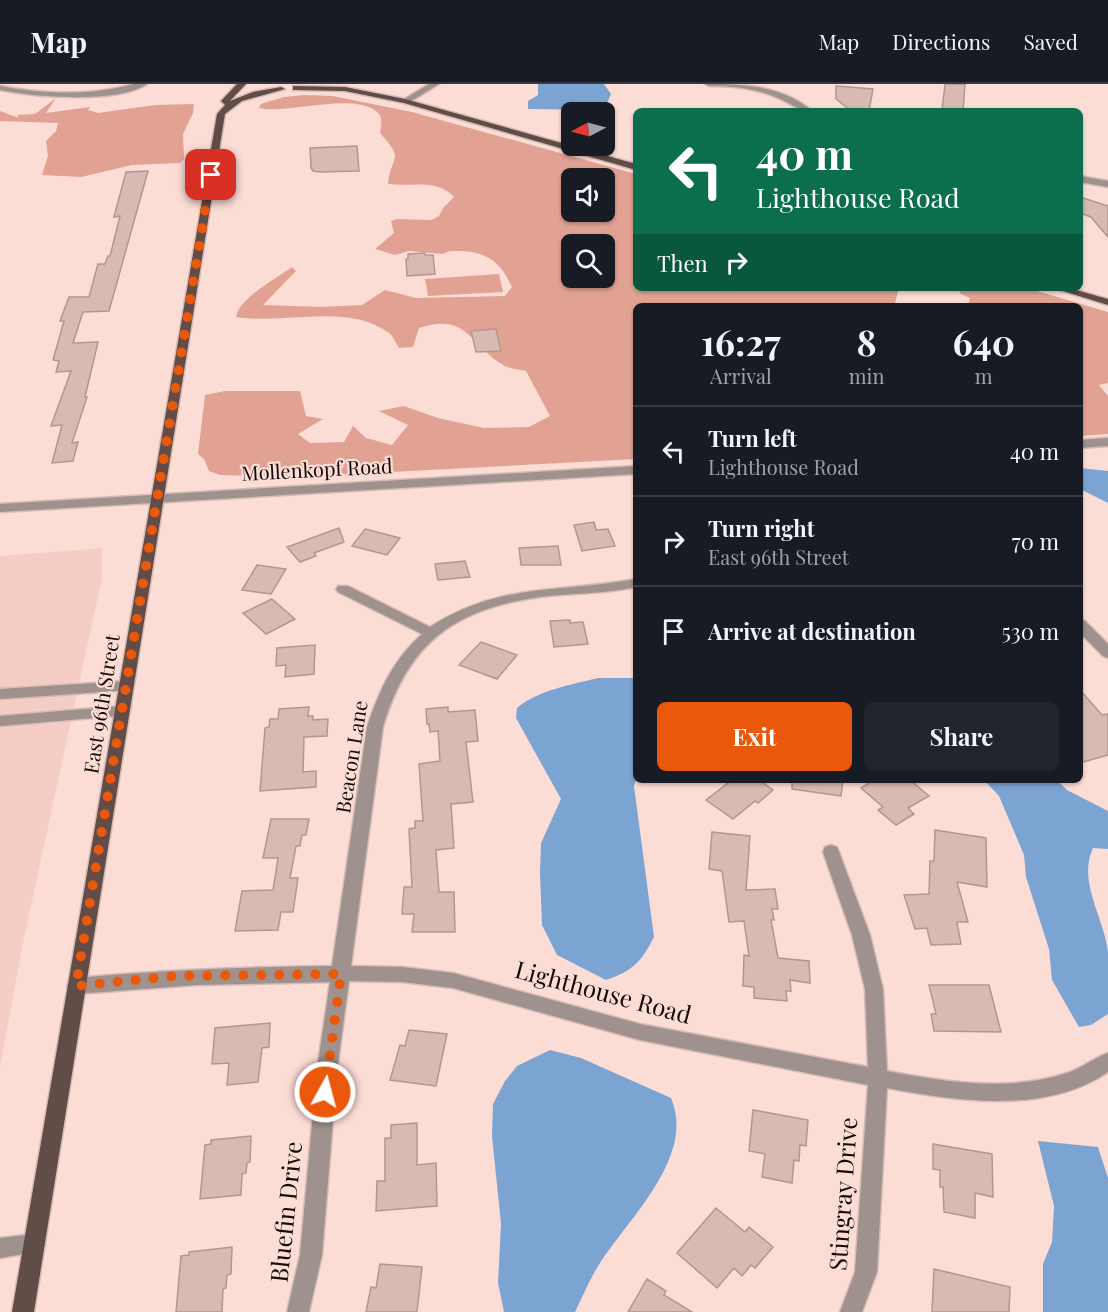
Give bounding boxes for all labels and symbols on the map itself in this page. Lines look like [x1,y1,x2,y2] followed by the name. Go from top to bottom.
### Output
[561,102,615,156] north arrow
[185,149,236,200] pin
[241,451,394,486] street label: Mollenkopf Road
[76,631,125,775] street label: East 96th Street
[328,698,373,815] street label: Beacon Lane
[512,952,695,1030] street label: Lighthouse Road
[293,1060,357,1124] position arrow
[821,1116,863,1272] street label: Stingray Drive
[262,1140,308,1284] street label: Bluefin Drive

